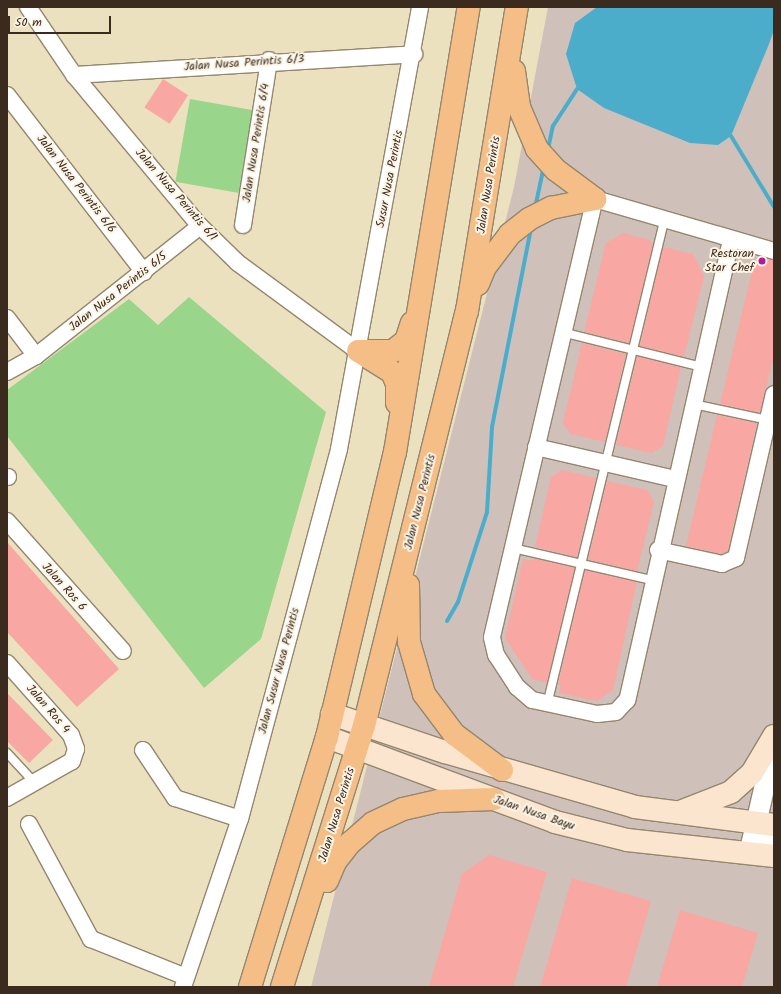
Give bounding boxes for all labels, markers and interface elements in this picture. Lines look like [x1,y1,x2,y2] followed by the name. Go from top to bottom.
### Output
[10,8,113,34] scale bar
[15,13,42,32] text: 50 m
[183,52,305,74] street label: Jalan Nusa Perintis 6/3
[239,82,273,204] street label: Jalan Nusa Perintis 6/4
[373,129,407,229] street label: Susur Nusa Perintis
[33,132,119,236] street label: Jalan Nusa Perintis 6/6
[474,135,504,235] street label: Jalan Nusa Perintis
[132,146,220,244] street label: Jalan Nusa Perintis 6/1
[705,247,754,275] place label: Restoran Star Chef
[66,249,170,335] street label: Jalan Nusa Perintis 6/5
[757,256,767,266] marker: Restoran Star Chef
[401,453,439,551] street label: Jalan Nusa Perintis
[39,560,89,614] street label: Jalan Ros 6
[255,606,303,736] street label: Jalan Susur Nusa Perintis
[23,682,73,736] street label: Jalan Ros 4
[316,766,358,864] street label: Jalan Nusa Perintis
[491,792,577,834] street label: Jalan Nusa Bayu

